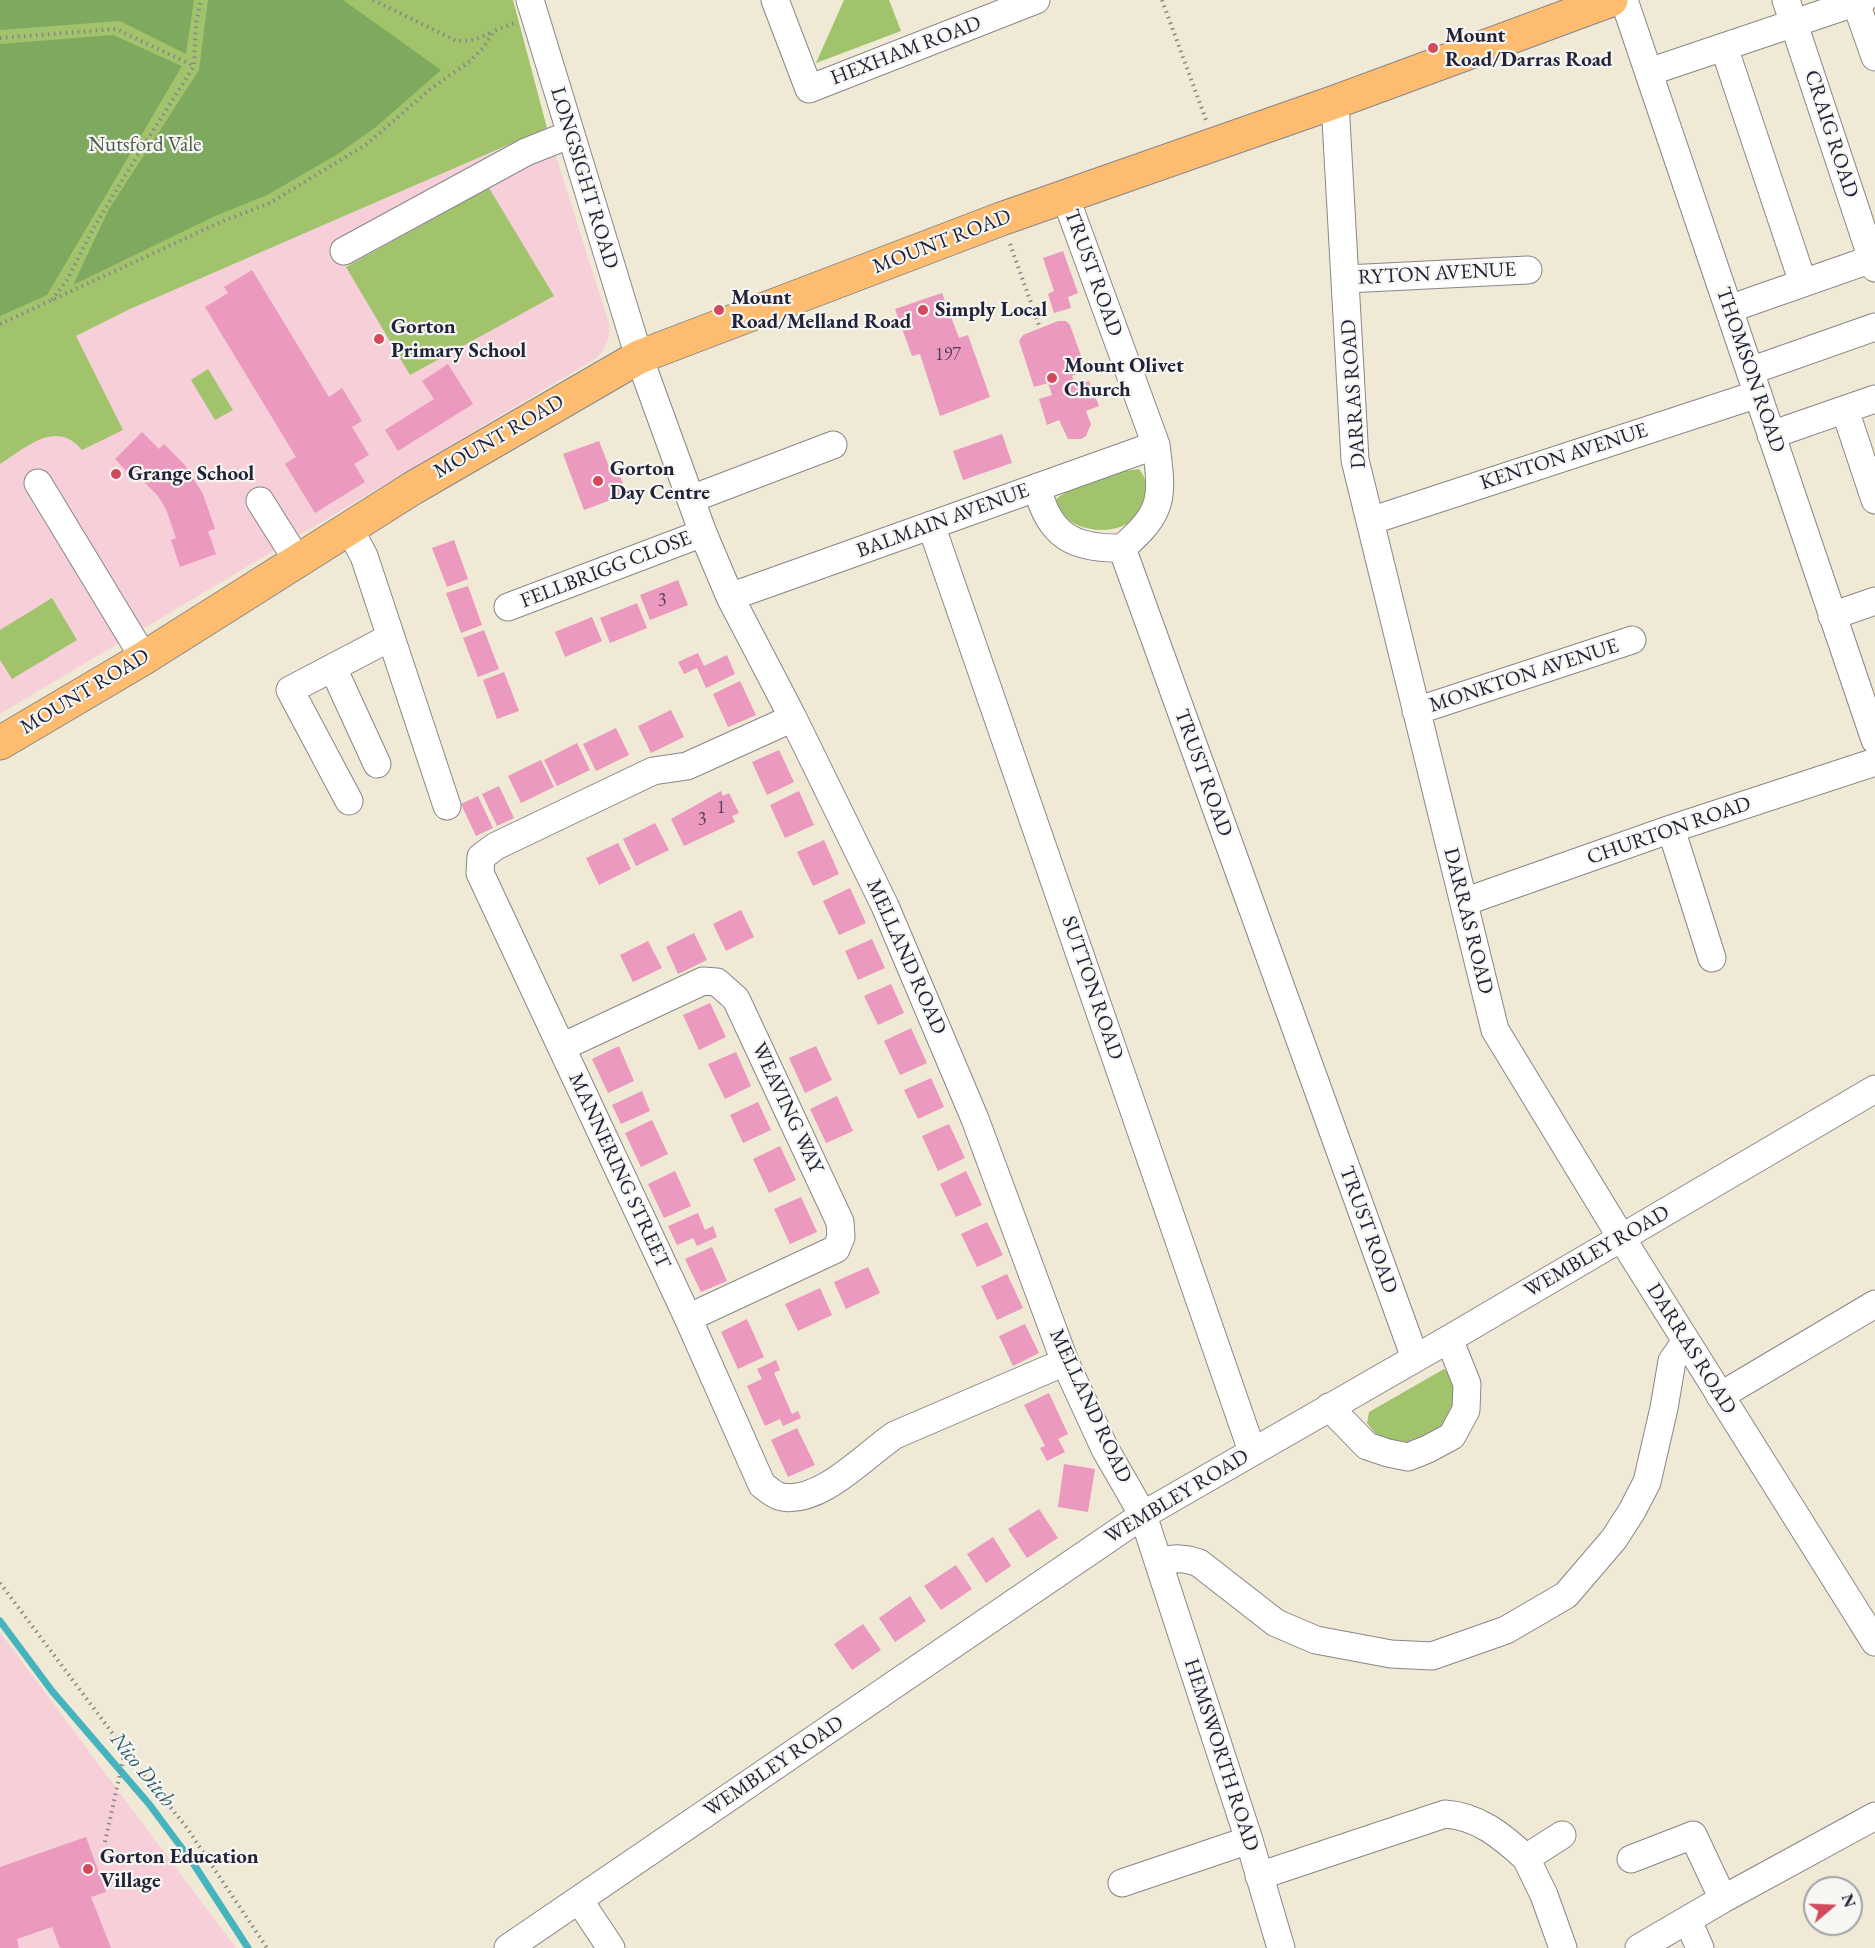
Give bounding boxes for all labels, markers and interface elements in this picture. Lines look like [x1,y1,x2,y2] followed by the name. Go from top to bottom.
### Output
[827,11,985,91] street label: HEXHAM ROAD
[1445,23,1612,73] place label: Mount Road/Darras Road
[1426,41,1440,55] marker: Mount Road/Darras Road
[1799,67,1863,201] street label: CRAIG ROAD
[544,84,624,272] street label: LONGSIGHT ROAD
[88,132,202,158] park label: Nutsford Vale
[869,204,1015,280] street label: MOUNT ROAD
[1058,206,1128,340] street label: TRUST ROAD
[1357,257,1517,291] street label: RYTON AVENUE
[1710,284,1790,456] street label: THOMSON ROAD
[731,285,911,335] place label: Mount Road/Melland Road
[935,297,1047,323] place label: Simply Local
[712,303,726,317] marker: Mount Road/Melland Road
[916,303,930,317] marker: Simply Local
[391,314,526,364] place label: Gorton Primary School
[1336,318,1372,470] street label: DARRAS ROAD
[372,332,386,346] marker: Gorton Primary School
[935,344,961,366] house number: 197
[1064,353,1184,403] place label: Mount Olivet Church
[1045,371,1059,385] marker: Mount Olivet Church
[429,390,569,484] street label: MOUNT ROAD
[1477,418,1651,496] street label: KENTON AVENUE
[610,456,710,506] place label: Gorton Day Centre
[128,461,254,487] place label: Grange School
[109,467,123,481] marker: Grange School
[591,474,605,488] marker: Gorton Day Centre
[853,478,1033,564] street label: BALMAIN AVENUE
[517,526,695,614] street label: FELLBRIGG CLOSE
[658,590,666,612] house number: 3
[1426,633,1622,719] street label: MONKTON AVENUE
[16,644,154,740] street label: MOUNT ROAD
[1168,706,1238,840] street label: TRUST ROAD
[1584,791,1754,871] street label: CHURTON ROAD
[717,797,725,819] house number: 1
[698,809,706,831] house number: 3
[1438,845,1498,997] street label: DARRAS ROAD
[860,875,952,1039] street label: MELLAND ROAD
[1056,913,1128,1063] street label: SUTTON ROAD
[746,1038,828,1178] street label: WEAVING WAY
[562,1069,676,1273] street label: MANNERING STREET
[1333,1163,1403,1297] street label: TRUST ROAD
[1520,1200,1674,1304] street label: WEMBLEY ROAD
[1641,1279,1741,1419] street label: DARRAS ROAD
[1043,1325,1137,1487] street label: MELLAND ROAD
[1100,1444,1254,1550] street label: WEMBLEY ROAD
[1178,1656,1264,1854] street label: HEMSWORTH ROAD
[699,1711,849,1823] street label: WEMBLEY ROAD
[104,1727,180,1813] water label: Nico Ditch
[100,1844,259,1894] place label: Gorton Education Village
[81,1862,95,1876] marker: Gorton Education Village
[1803,1876,1863,1936] north arrow
[1837,1891,1861,1910] text: N

